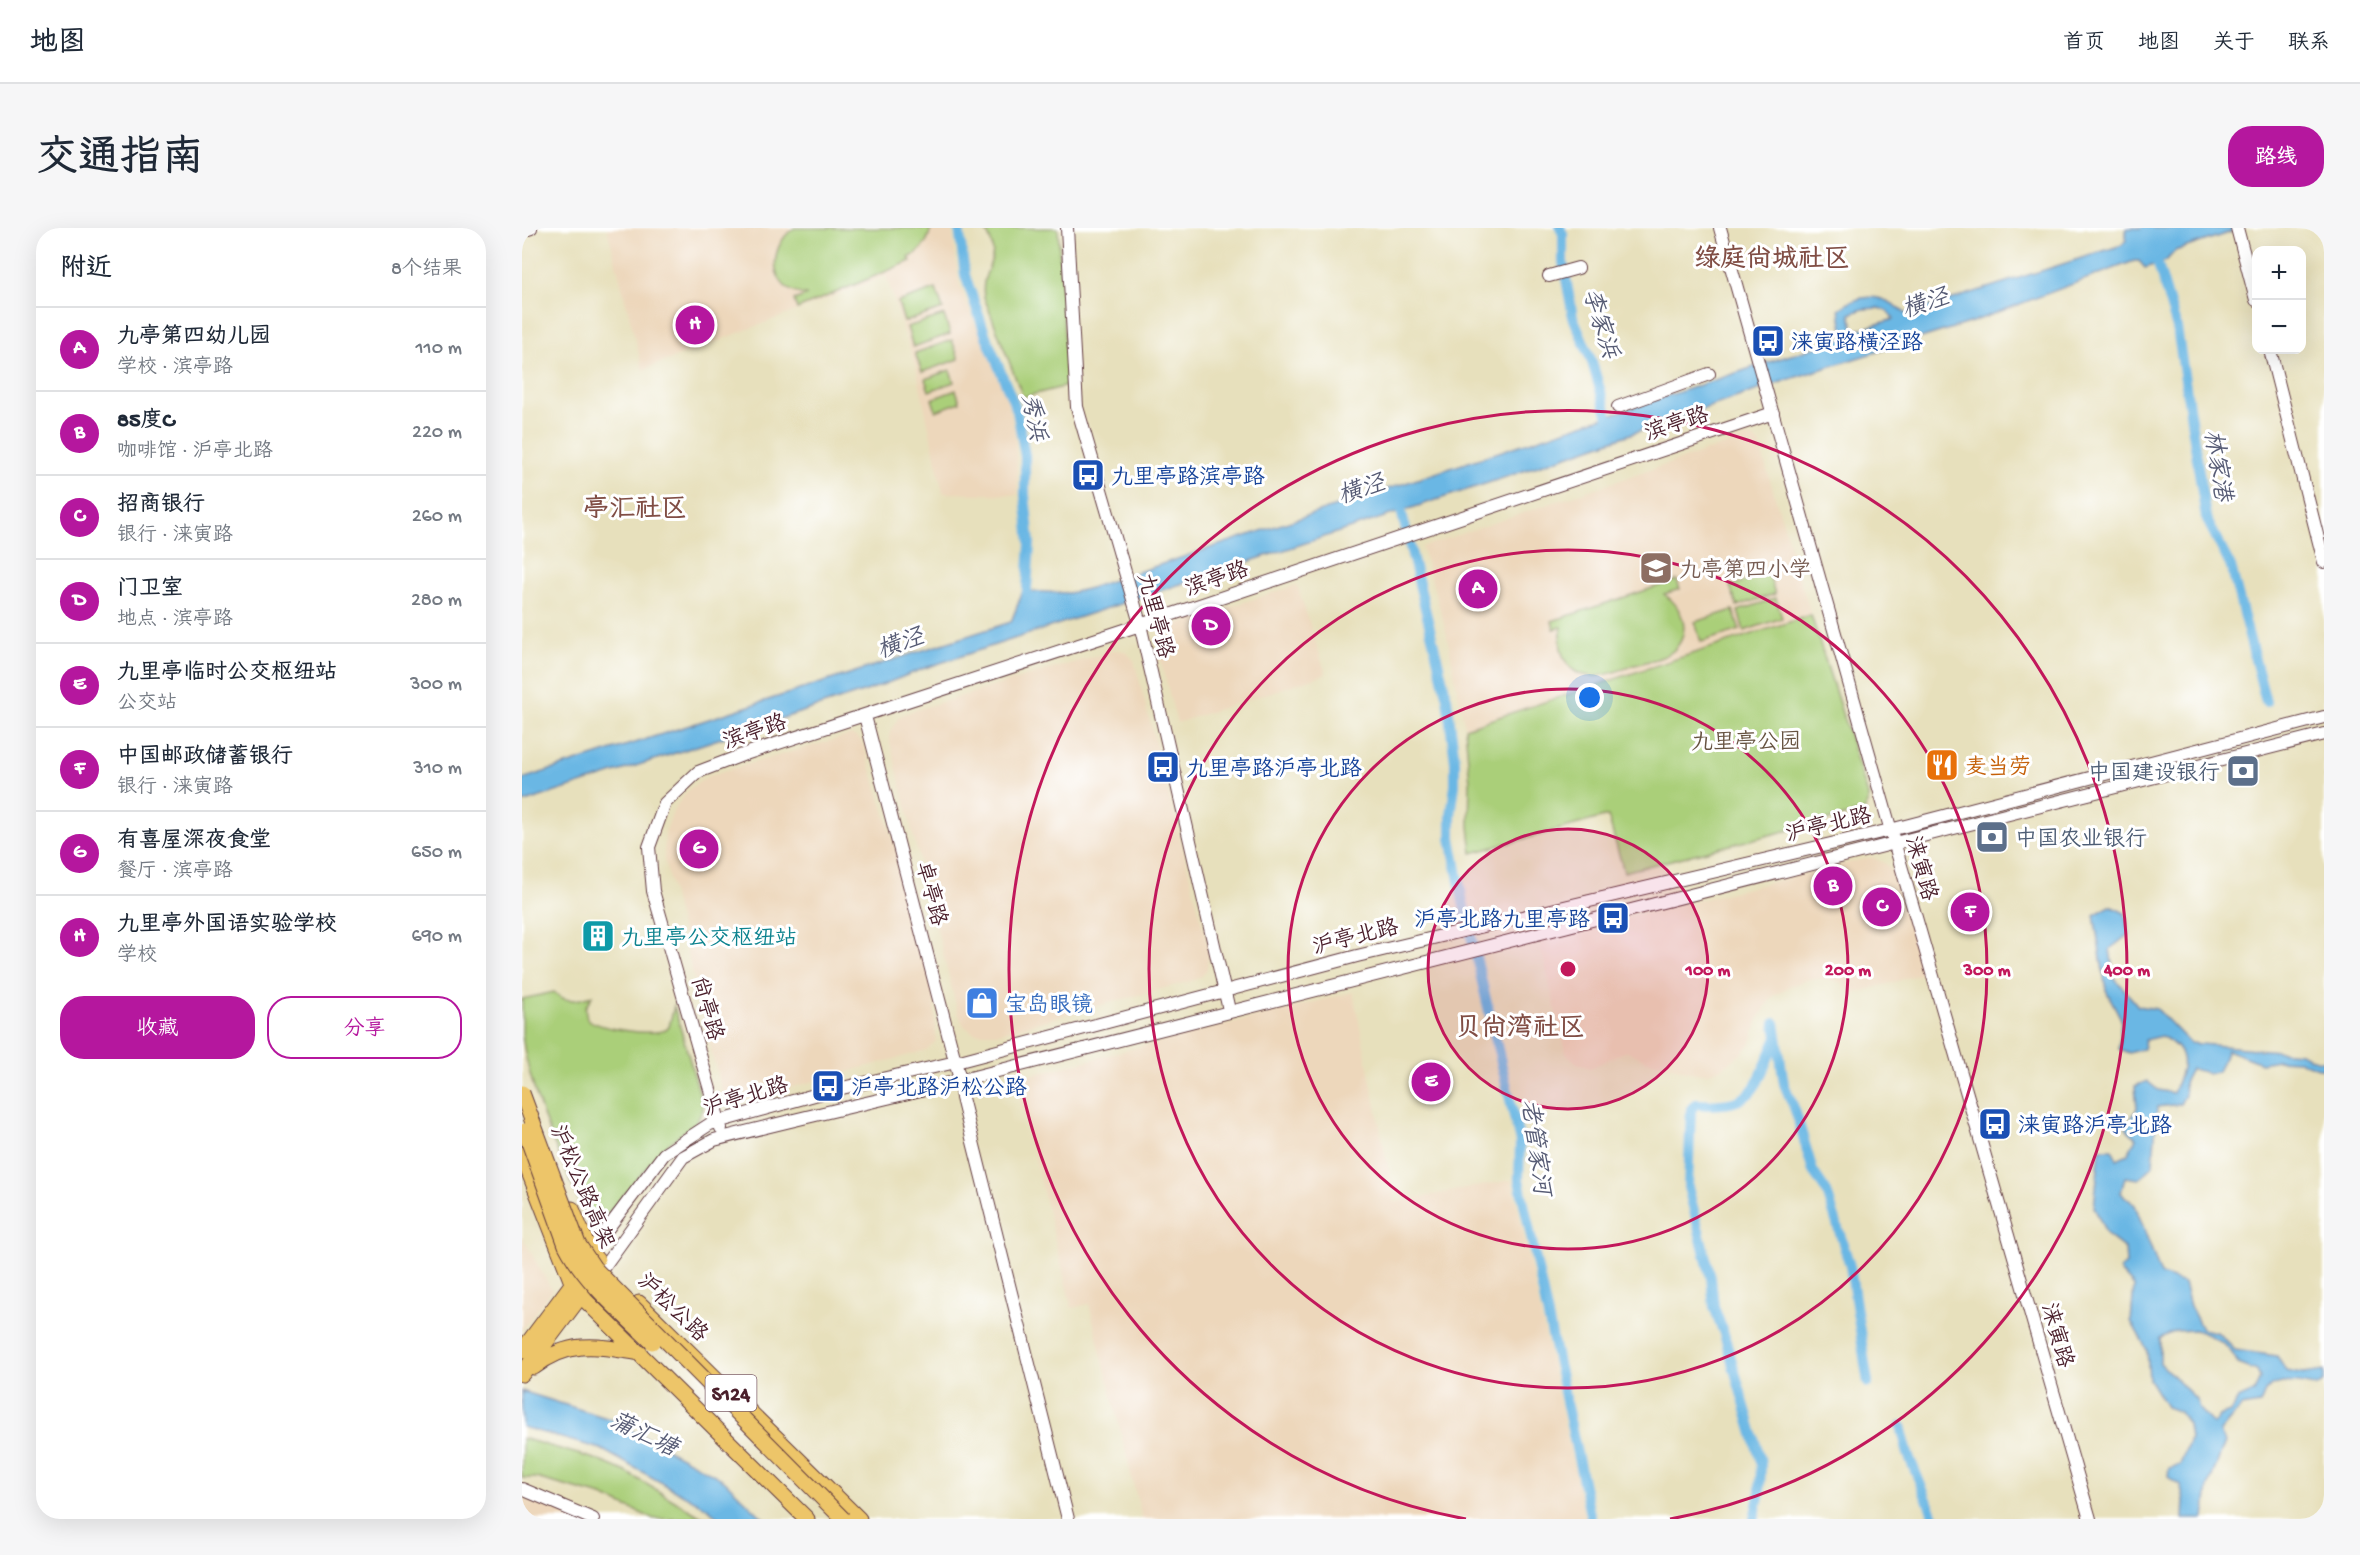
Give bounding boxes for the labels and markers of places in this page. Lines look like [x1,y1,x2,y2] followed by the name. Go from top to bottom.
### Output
[676,302,714,348] pin: H
[1750,323,1786,359] bus stop icon: 涞寅路横泾路
[1791,330,1923,358] place label: 涞寅路横泾路
[1070,457,1106,493] bus stop icon: 九里亭路滨亭路
[1111,464,1265,492] place label: 九里亭路滨亭路
[1638,550,1674,586] school or university icon: 九亭第四小学
[1679,558,1811,585] place label: 九亭第四小学
[1458,566,1498,612] pin: A
[1192,604,1230,648] pin: D
[1924,747,1960,783] restaurant icon: 麦当劳
[1145,749,1181,785] bus stop icon: 九里亭路沪亭北路
[2225,753,2261,789] bank icon: 中国建设银行
[1965,755,2031,782] place label: 麦当劳
[1186,756,1362,784] place label: 九里亭路沪亭北路
[2088,760,2220,788] place label: 中国建设银行
[1974,819,2010,855] bank icon: 中国农业银行
[680,826,718,872] pin: G
[2015,826,2147,854] place label: 中国农业银行
[1814,864,1852,908] pin: B
[1862,884,1902,930] pin: C
[1950,890,1990,934] pin: F
[1595,900,1631,936] bus stop icon: 沪亭北路九里亭路
[1414,907,1590,935] place label: 沪亭北路九里亭路
[580,918,616,954] building icon: 九里亭公交枢纽站
[621,926,797,953] place label: 九里亭公交枢纽站
[1558,959,1578,979] centre of rings
[964,985,1000,1021] shop icon: 宝岛眼镜
[1005,992,1093,1020] place label: 宝岛眼镜
[1412,1060,1450,1104] pin: E
[810,1068,846,1104] bus stop icon: 沪亭北路沪松公路
[851,1075,1027,1103] place label: 沪亭北路沪松公路
[1977,1106,2013,1142] bus stop icon: 涞寅路沪亭北路
[2018,1113,2172,1141] place label: 涞寅路沪亭北路

